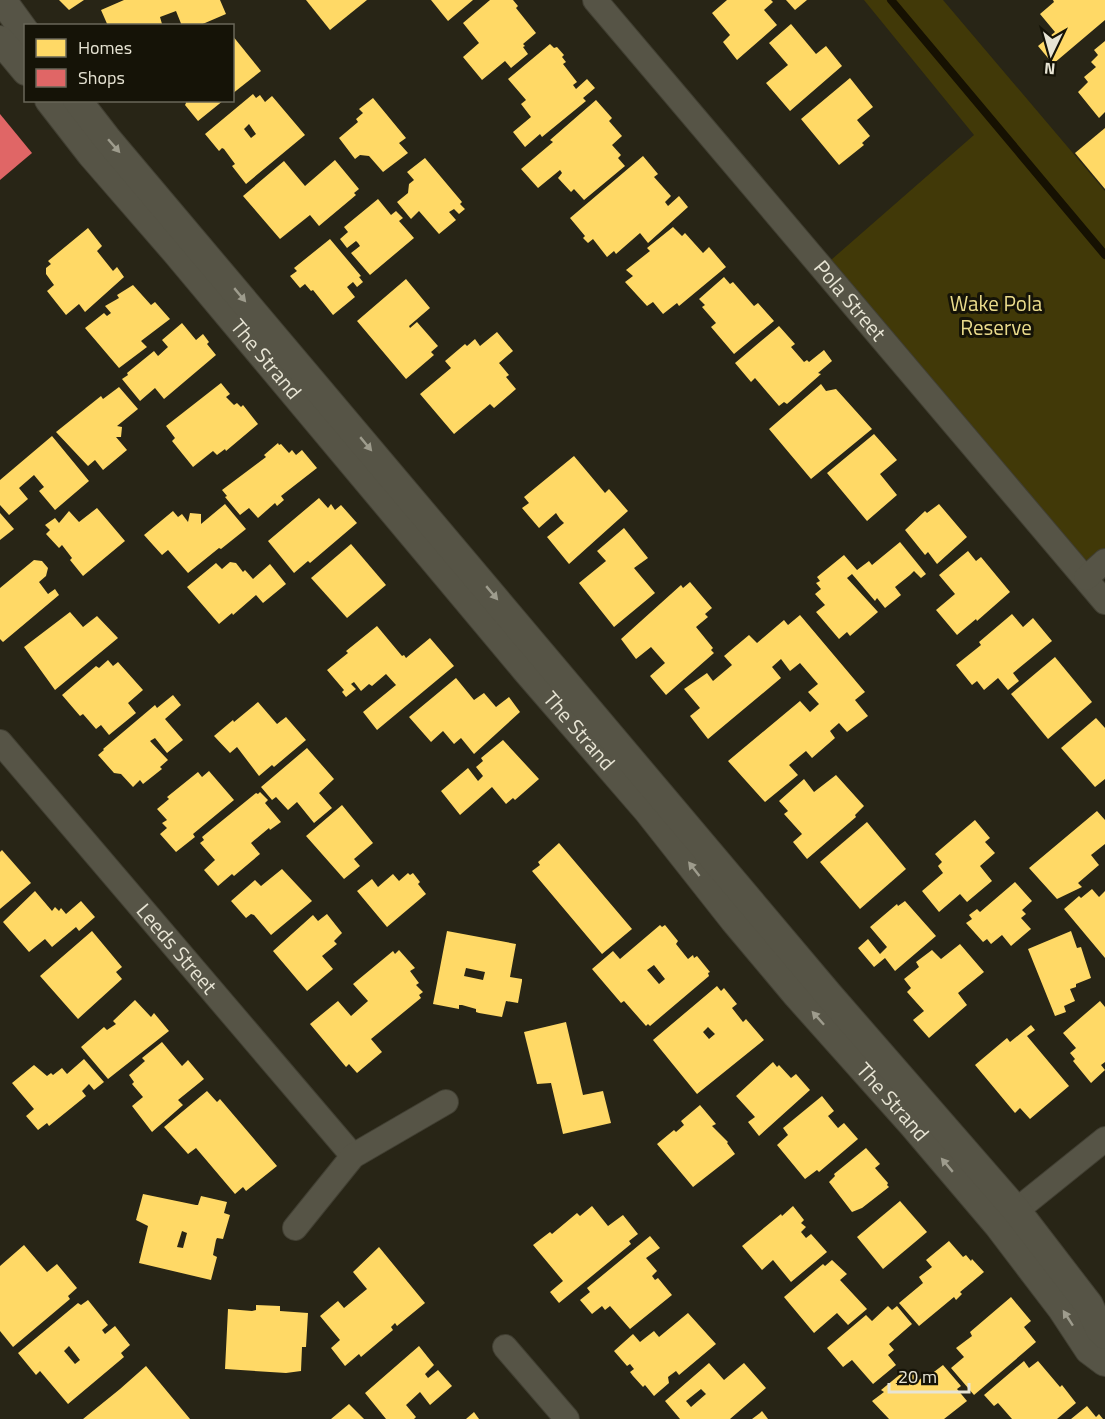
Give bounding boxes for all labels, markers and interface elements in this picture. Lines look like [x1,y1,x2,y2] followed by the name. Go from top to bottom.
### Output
[24,24,234,102] legend
[1021,24,1081,84] north arrow
[78,34,132,61] text: Homes
[1043,57,1056,81] text: N
[78,64,125,91] text: Shops
[107,138,120,153] one-way arrow
[807,252,895,348] street label: Pola Street
[233,287,246,302] one-way arrow
[950,287,1043,343] park label: Wake Pola Reserve
[223,311,310,406] street label: The Strand
[359,436,372,451] one-way arrow
[485,585,498,601] one-way arrow
[536,683,623,777] street label: The Strand
[688,861,700,876] one-way arrow
[129,896,226,1001] street label: Leeds Street
[811,1011,825,1026] one-way arrow
[849,1055,937,1148] street label: The Strand
[941,1158,954,1173] one-way arrow
[1062,1310,1074,1326] one-way arrow
[889,1356,968,1394] scale bar
[898,1363,937,1390] text: 20 m

